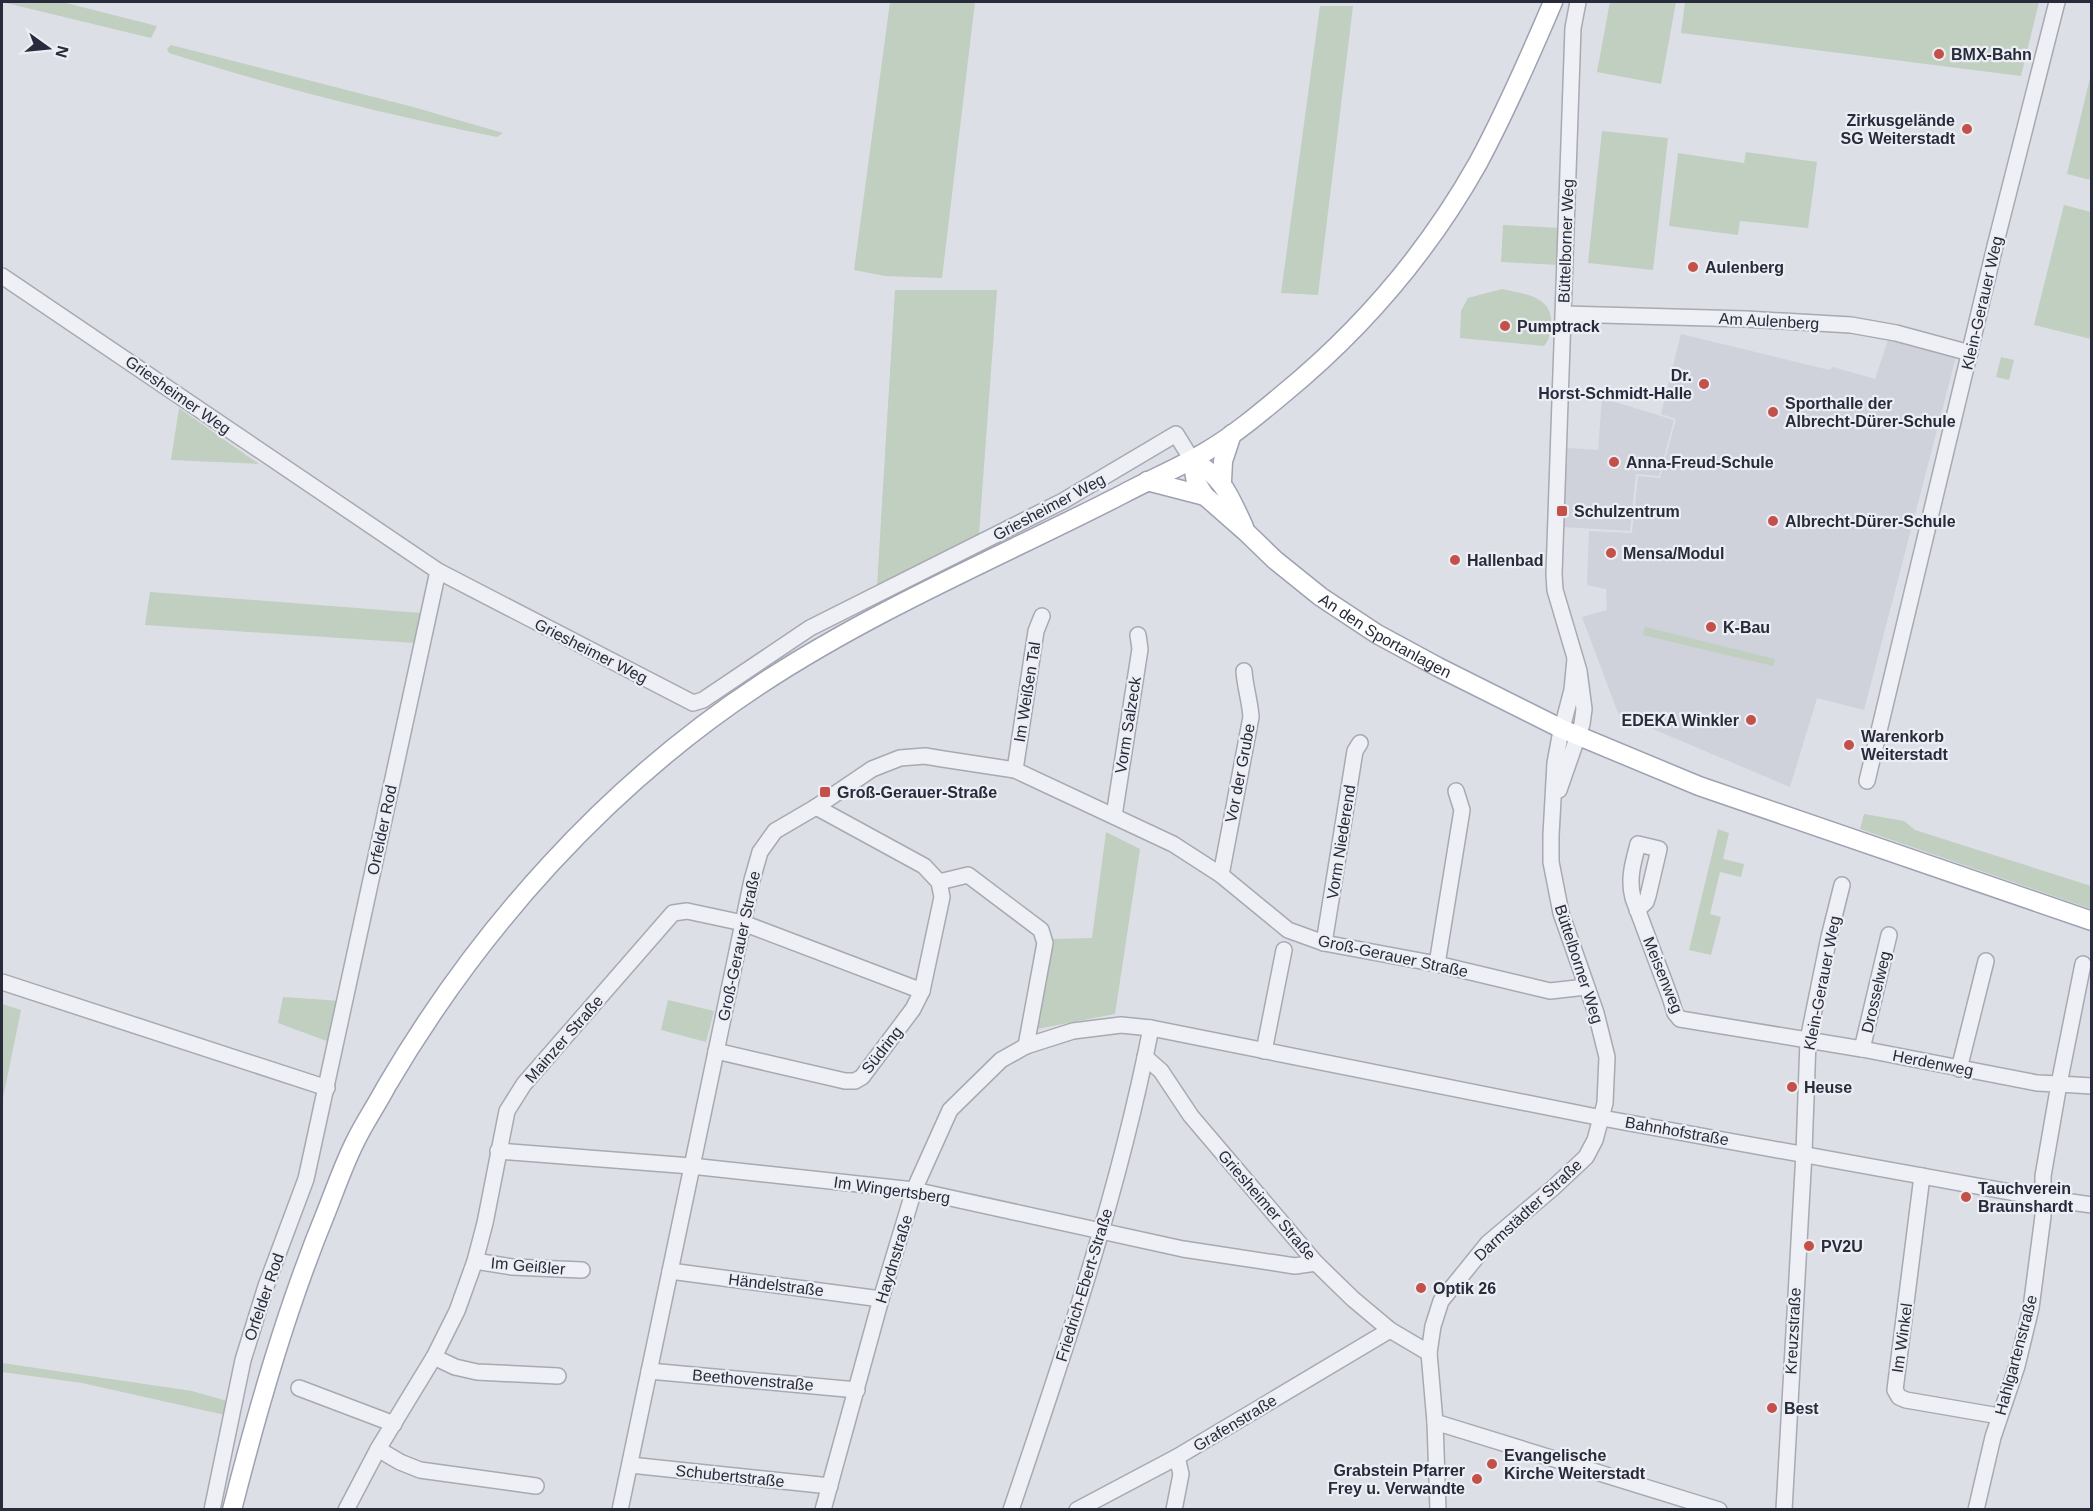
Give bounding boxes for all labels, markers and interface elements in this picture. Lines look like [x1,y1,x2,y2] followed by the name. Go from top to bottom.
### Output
[18,18,78,78] north arrow
[52,44,72,60] text: N
[1951,46,2032,63] place label: BMX-Bahn
[1932,47,1946,61] marker: BMX-Bahn
[1841,112,1956,147] place label: Zirkusgelände SG Weiterstadt
[1960,122,1974,136] marker: Zirkusgelände SG Weiterstadt
[1555,179,1577,303] street label: Büttelborner Weg
[1958,235,2006,371] street label: Klein-Gerauer Weg
[1705,259,1784,276] place label: Aulenberg
[1686,260,1700,274] marker: Aulenberg
[1718,310,1820,332] street label: Am Aulenberg
[1517,318,1600,335] place label: Pumptrack
[1498,319,1512,333] marker: Pumptrack
[122,352,234,438] street label: Griesheimer Weg
[1538,367,1692,402] place label: Dr. Horst-Schmidt-Halle
[1697,377,1711,391] marker: Dr. Horst-Schmidt-Halle
[1785,395,1956,430] place label: Sporthalle der Albrecht-Dürer-Schule
[1766,405,1780,419] marker: Sporthalle der Albrecht-Dürer-Schule
[1626,454,1774,471] place label: Anna-Freud-Schule
[1607,455,1621,469] marker: Anna-Freud-Schule
[990,470,1108,544] street label: Griesheimer Weg
[1574,503,1680,520] place label: Schulzentrum
[1555,504,1569,518] marker: Schulzentrum
[1785,513,1956,530] place label: Albrecht-Dürer-Schule
[1766,514,1780,528] marker: Albrecht-Dürer-Schule
[1623,545,1724,562] place label: Mensa/Modul
[1604,546,1618,560] marker: Mensa/Modul
[1467,552,1543,569] place label: Hallenbad
[1448,553,1462,567] marker: Hallenbad
[1316,590,1454,681] street label: An den Sportanlagen
[532,615,650,687] street label: Griesheimer Weg
[1723,619,1770,636] place label: K-Bau
[1704,620,1718,634] marker: K-Bau
[1011,640,1043,744] street label: Im Weißen Tal
[1112,674,1144,775] street label: Vorm Salzeck
[1621,712,1739,729] place label: EDEKA Winkler
[1744,713,1758,727] marker: EDEKA Winkler
[1222,722,1258,824] street label: Vor der Grube
[1861,728,1949,763] place label: Warenkorb Weiterstadt
[1842,738,1856,752] marker: Warenkorb Weiterstadt
[364,783,400,877] street label: Orfelder Rod
[837,784,997,801] place label: Groß-Gerauer-Straße
[1324,784,1358,900] street label: Vorm Niederend
[818,785,832,799] marker: Groß-Gerauer-Straße
[715,869,763,1023] street label: Groß-Gerauer Straße
[1552,902,1606,1026] street label: Büttelborner Weg
[1801,914,1843,1052] street label: Klein-Gerauer Weg
[1316,932,1470,980] street label: Groß-Gerauer Straße
[1640,934,1686,1016] street label: Meisenweg
[1858,949,1894,1035] street label: Drosselweg
[522,992,606,1086] street label: Mainzer Straße
[858,1023,906,1077] street label: Südring
[1891,1047,1975,1079] street label: Herdenweg
[1804,1079,1852,1096] place label: Heuse
[1785,1080,1799,1094] marker: Heuse
[1624,1114,1730,1149] street label: Bahnhofstraße
[1215,1147,1319,1263] street label: Griesheimer Straße
[1471,1156,1585,1264] street label: Darmstädter Straße
[833,1173,951,1207] street label: Im Wingertsberg
[1978,1180,2074,1215] place label: Tauchverein Braunshardt
[1959,1190,1973,1204] marker: Tauchverein Braunshardt
[1053,1206,1115,1364] street label: Friedrich-Ebert-Straße
[872,1213,916,1305] street label: Haydnstraße
[1821,1238,1863,1255] place label: PV2U
[1802,1239,1816,1253] marker: PV2U
[241,1251,287,1343] street label: Orfelder Rod
[490,1254,567,1278] street label: Im Geißler
[727,1271,825,1299] street label: Händelstraße
[1433,1280,1496,1297] place label: Optik 26
[1414,1281,1428,1295] marker: Optik 26
[1782,1287,1804,1375] street label: Kreuzstraße
[1992,1293,2040,1417] street label: Hahlgartenstraße
[1889,1302,1915,1374] street label: Im Winkel
[692,1366,815,1394] street label: Beethovenstraße
[1190,1391,1280,1455] street label: Grafenstraße
[1784,1400,1819,1417] place label: Best
[1765,1401,1779,1415] marker: Best
[1504,1447,1646,1482] place label: Evangelische Kirche Weiterstadt
[1485,1457,1499,1471] marker: Evangelische Kirche Weiterstadt
[675,1462,785,1490] street label: Schubertstraße
[1328,1462,1465,1497] place label: Grabstein Pfarrer Frey u. Verwandte
[1470,1472,1484,1486] marker: Grabstein Pfarrer Frey u. Verwandte

